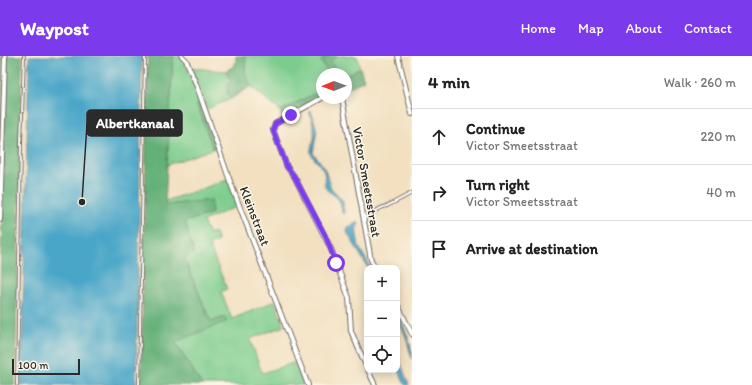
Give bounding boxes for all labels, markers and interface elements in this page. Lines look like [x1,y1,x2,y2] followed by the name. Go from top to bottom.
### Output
[20,17,89,40] text: Waypost
[521,20,556,37] text: Home
[578,20,604,37] text: Map
[626,20,662,37] text: About
[684,20,732,37] text: Contact
[316,68,352,104] north arrow
[428,72,470,92] text: 4 min
[664,75,736,90] text: Walk · 260 m
[282,106,300,124] route end
[87,110,182,136] callout: Albertkanaal
[95,115,175,132] text: Albertkanaal
[466,120,525,138] text: Continue
[350,126,384,239] street label: Victor Smeetsstraat
[428,126,450,148] icon: ahead
[700,129,736,144] text: 220 m
[466,138,578,153] text: Victor Smeetsstraat
[466,176,530,194] text: Turn right
[428,182,450,204] icon: right
[237,184,273,248] street label: Kleinstraat
[706,185,736,200] text: 40 m
[466,194,578,209] text: Victor Smeetsstraat
[428,238,450,260] icon: arrive
[466,240,598,258] text: Arrive at destination
[327,254,345,272] route start
[364,265,400,373] map controls
[364,265,400,301] button: +
[364,301,400,337] button: −
[364,337,400,373] button: locate
[12,357,80,376] scale bar
[18,359,48,372] text: 100 m

